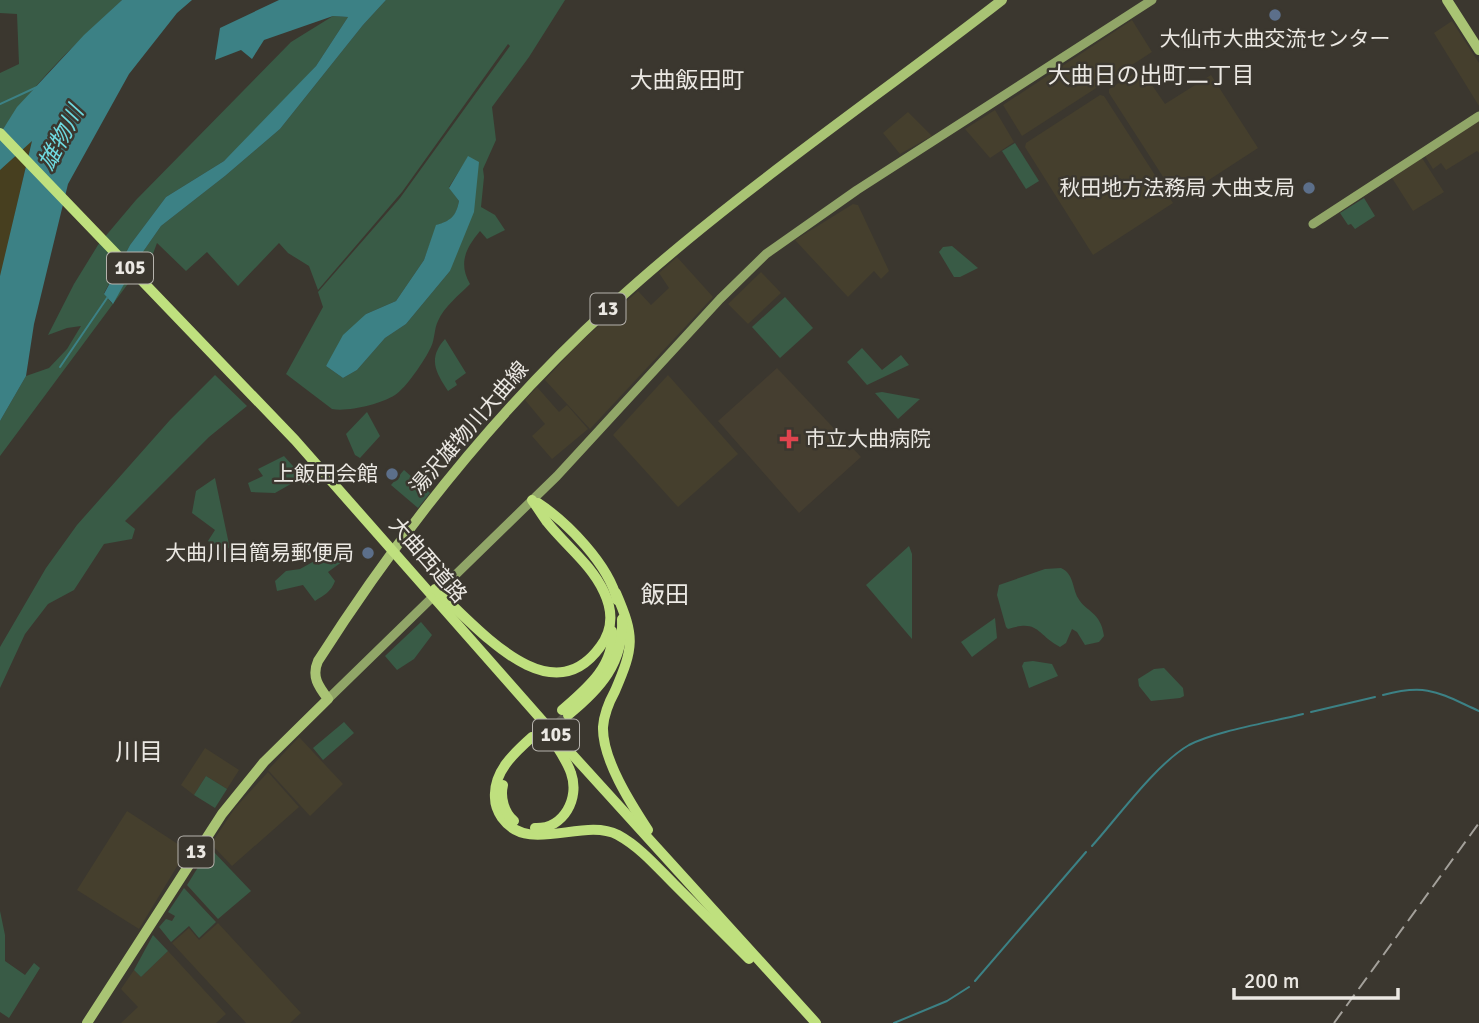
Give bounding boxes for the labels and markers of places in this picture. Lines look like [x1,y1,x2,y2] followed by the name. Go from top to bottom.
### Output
[1267,7,1283,23] marker: 大仙市大曲交流センター
[1160,26,1391,52] place label: 大仙市大曲交流センター
[1059,175,1295,201] place label: 秋田地方法務局 大曲支局
[1301,180,1317,196] marker: 秋田地方法務局 大曲支局
[805,426,931,452] place label: 市立大曲病院
[779,429,799,449] marker: 市立大曲病院
[273,461,378,487] place label: 上飯田会館
[384,466,400,482] marker: 上飯田会館
[165,540,354,566] place label: 大曲川目簡易郵便局
[360,545,376,561] marker: 大曲川目簡易郵便局

